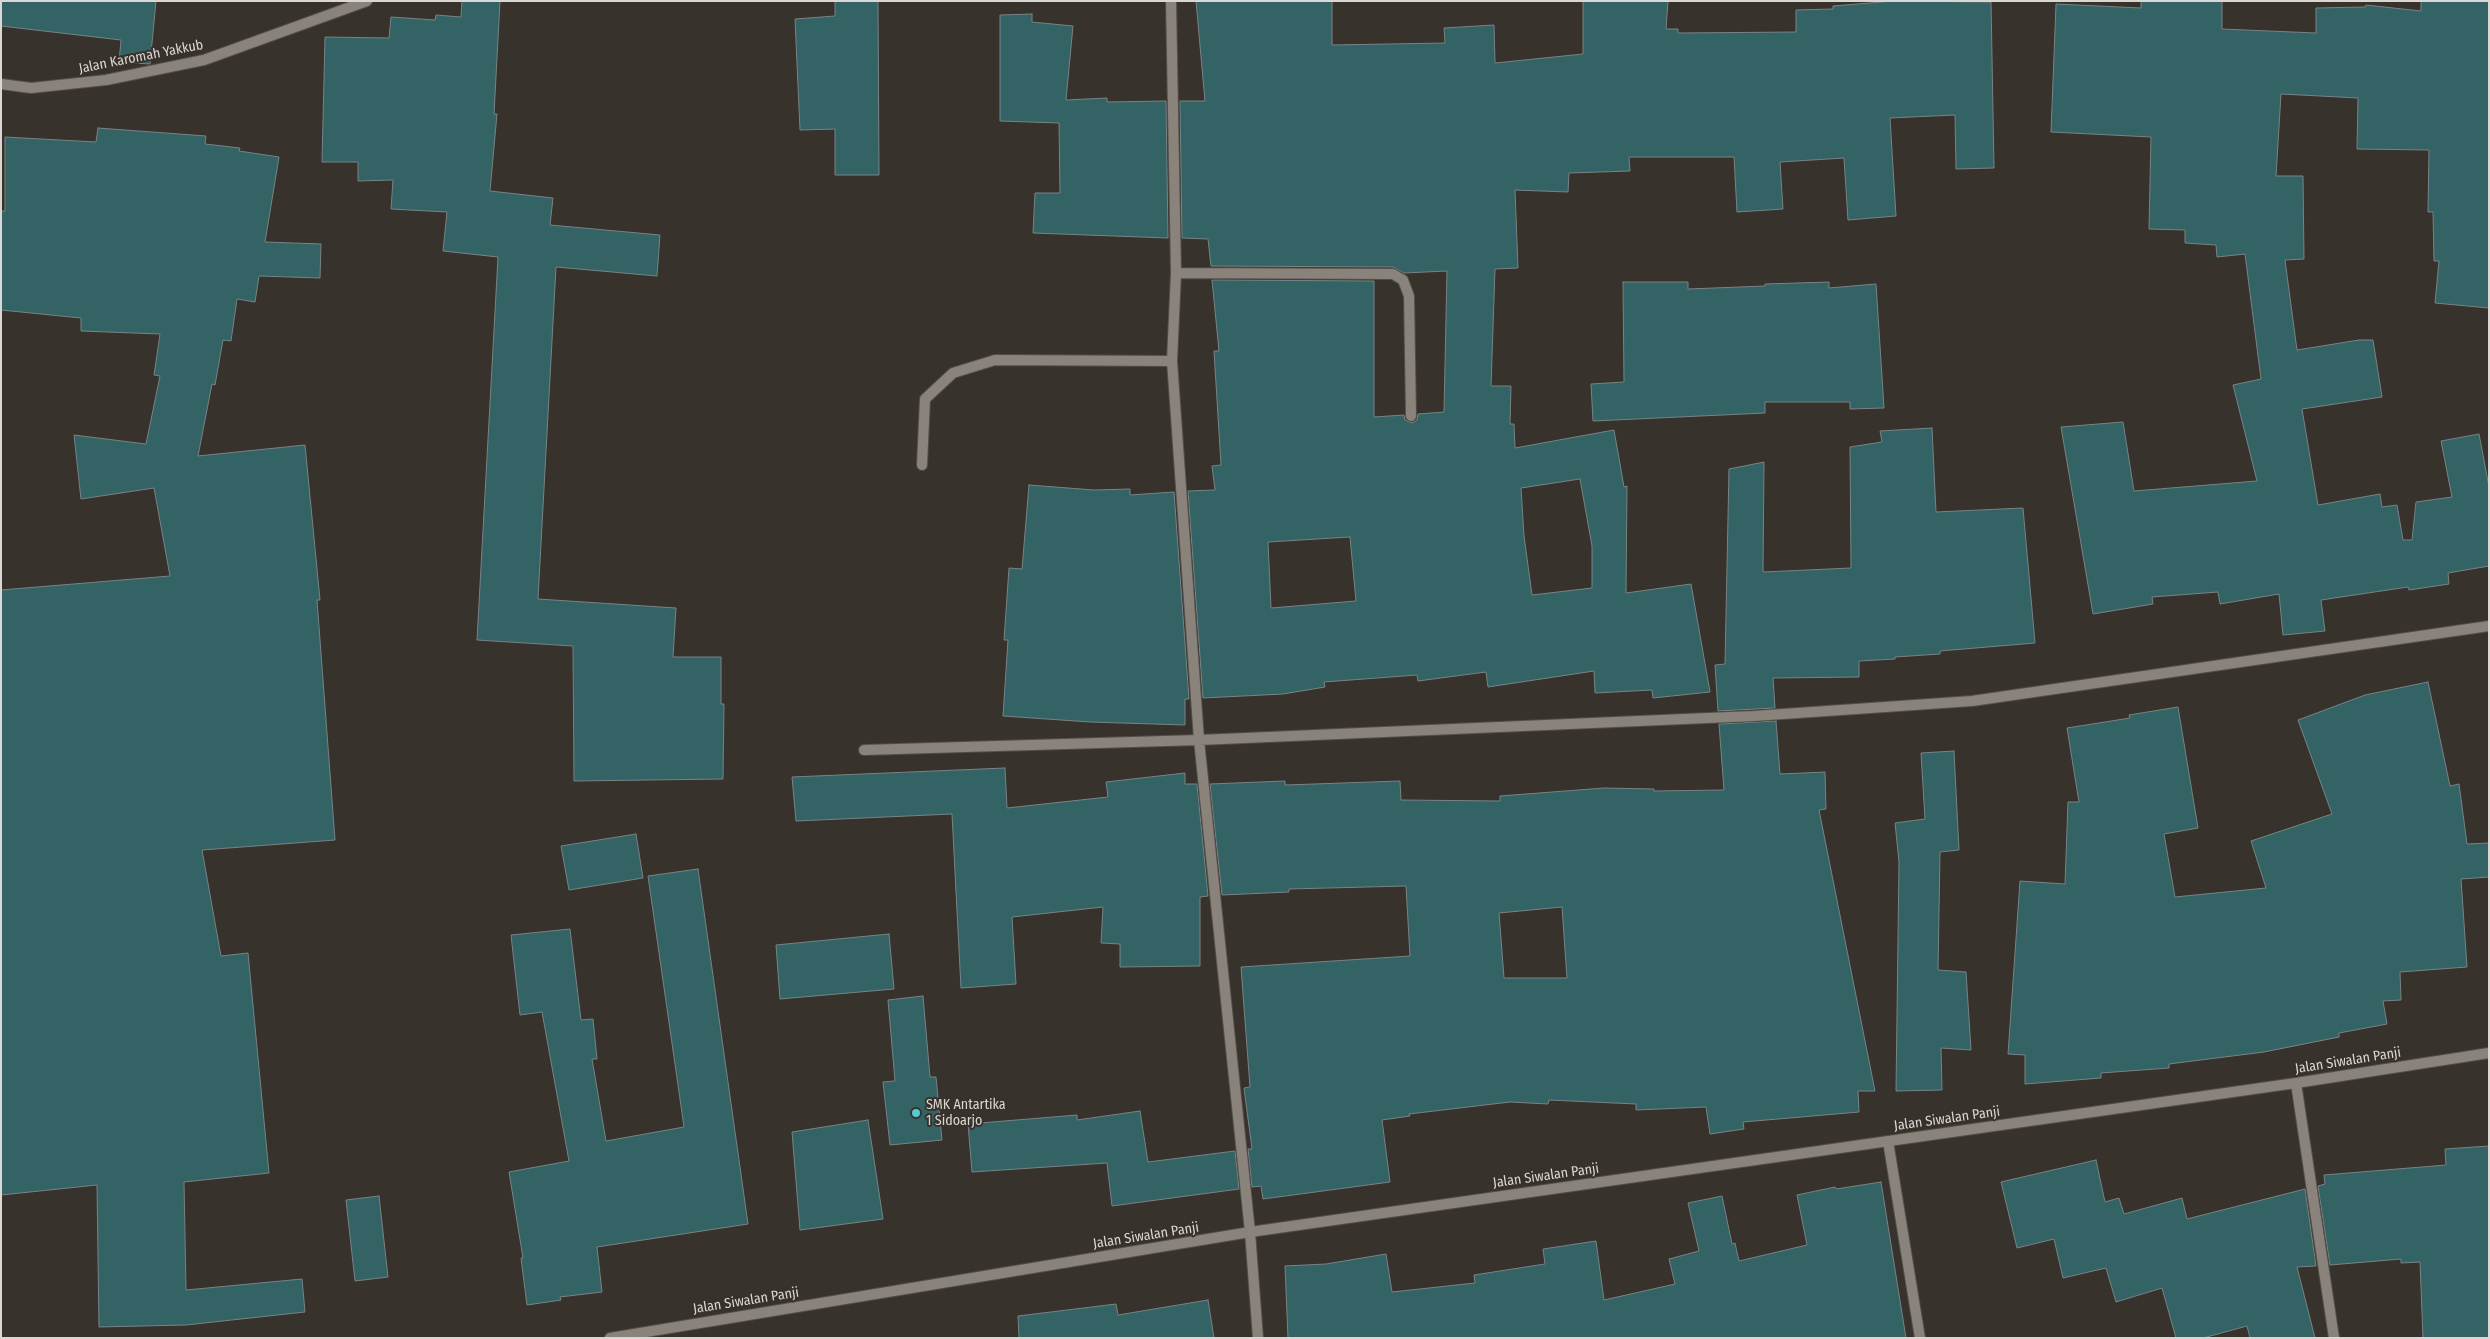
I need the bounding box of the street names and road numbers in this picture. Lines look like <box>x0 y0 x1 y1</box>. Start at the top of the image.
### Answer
street label: Jalan Karomah Yakkub <box>77 37 205 77</box>
street label: Jalan Siwalan Panji <box>2294 1044 2402 1078</box>
street label: Jalan Siwalan Panji <box>1893 1103 2001 1135</box>
street label: Jalan Siwalan Panji <box>1492 1160 1600 1192</box>
street label: Jalan Siwalan Panji <box>1092 1219 1200 1253</box>
street label: Jalan Siwalan Panji <box>692 1284 800 1318</box>

